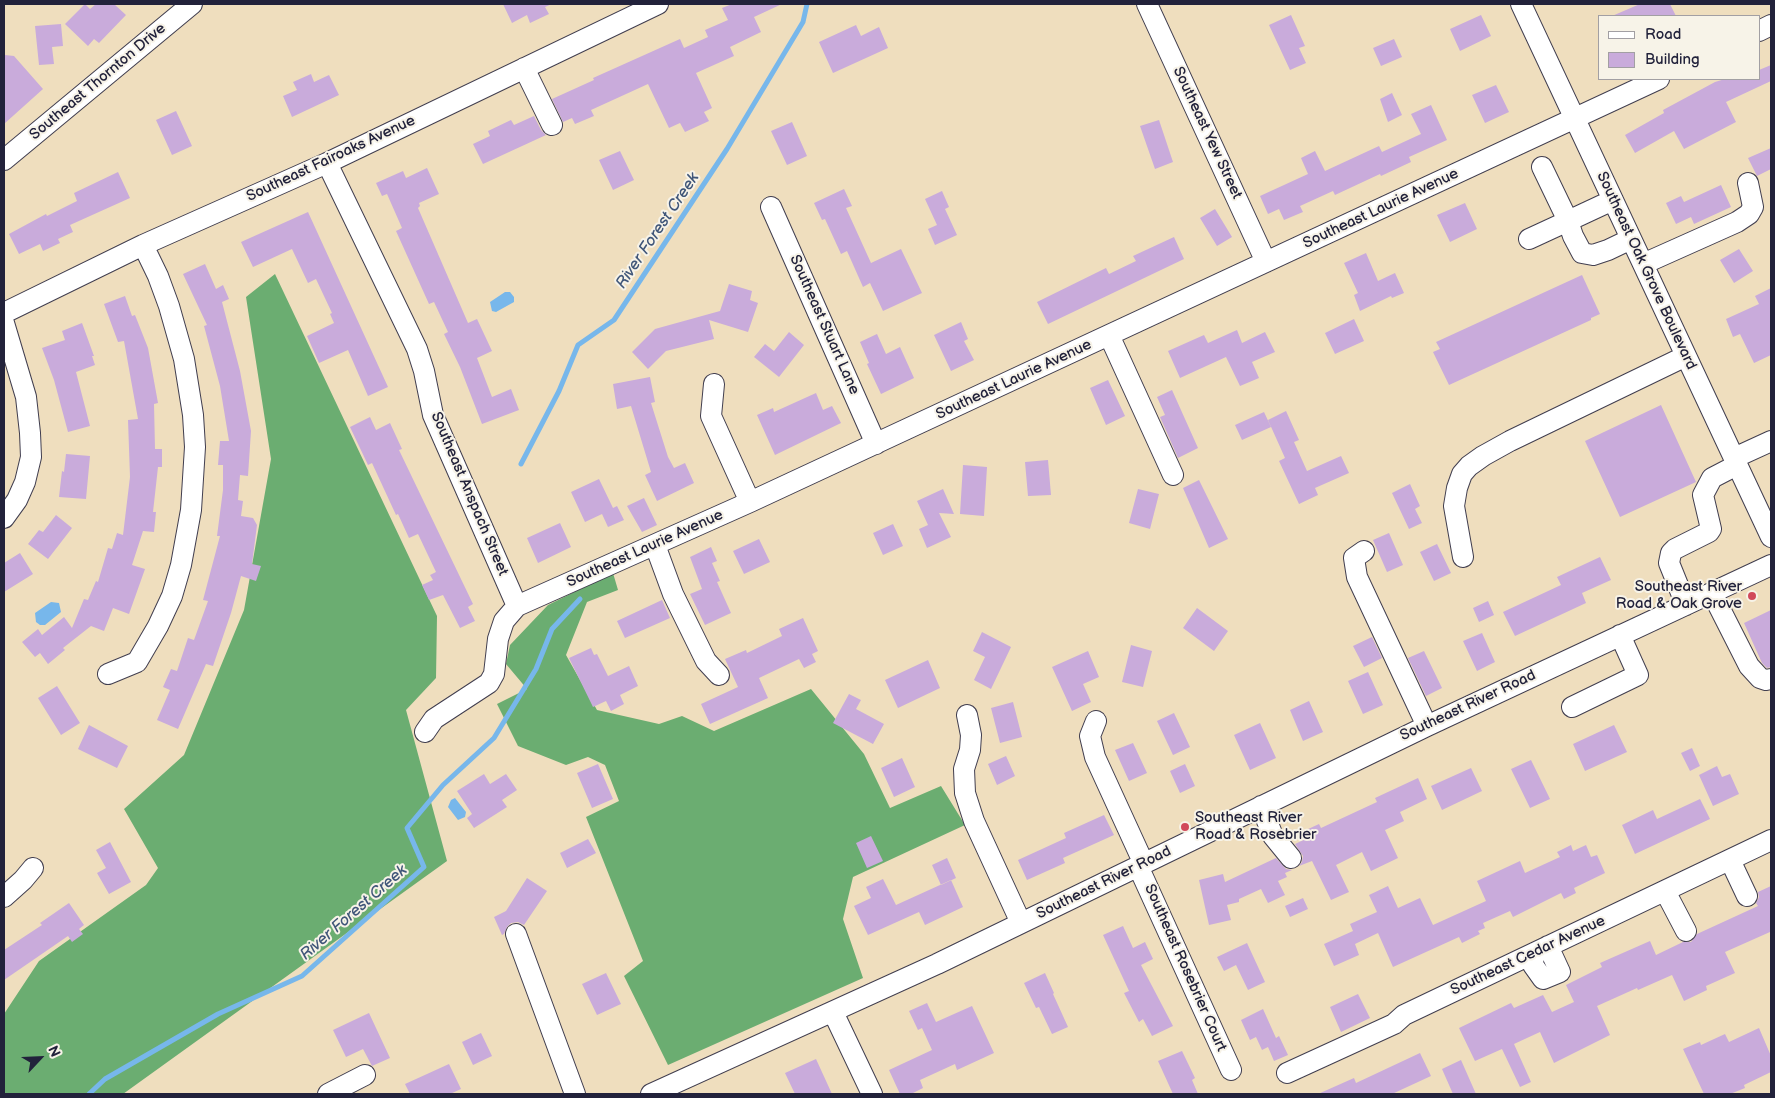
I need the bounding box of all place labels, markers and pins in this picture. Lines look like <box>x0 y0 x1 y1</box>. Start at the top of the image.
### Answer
place label: Southeast River Road & Oak Grove <box>1616 578 1742 613</box>
marker: Southeast River Road & Oak Grove <box>1746 590 1758 602</box>
place label: Southeast River Road & Rosebrier <box>1195 809 1316 844</box>
marker: Southeast River Road & Rosebrier <box>1179 821 1191 833</box>

